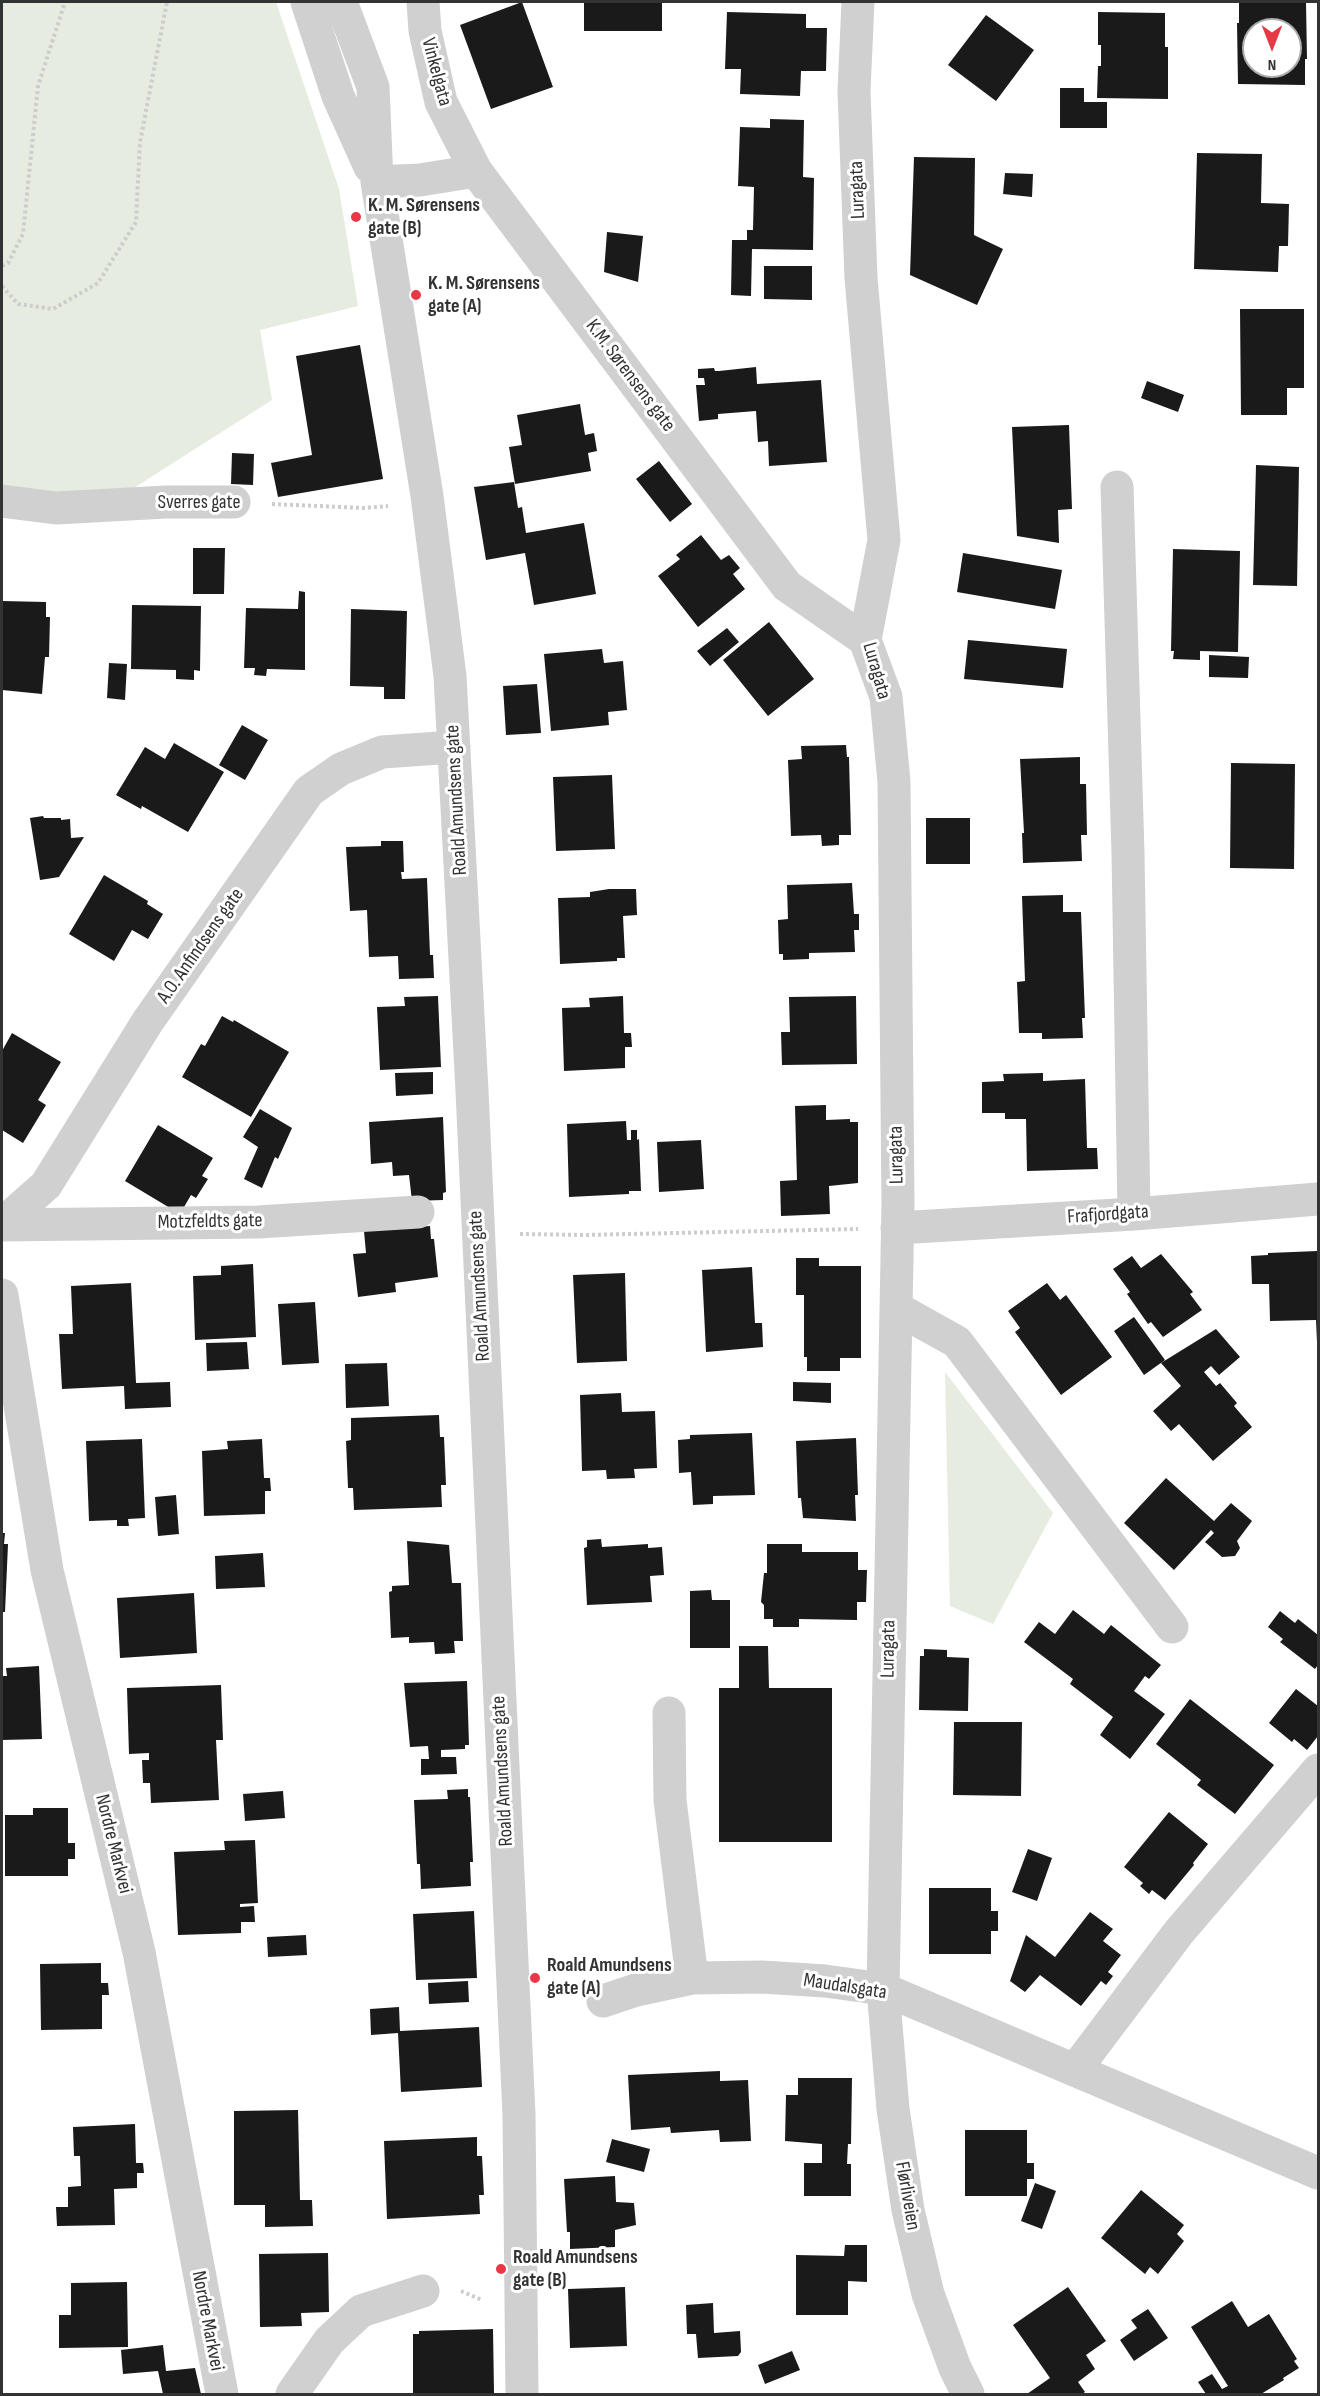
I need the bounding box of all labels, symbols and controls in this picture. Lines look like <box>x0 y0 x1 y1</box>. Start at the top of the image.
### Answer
north arrow <box>1242 18 1302 78</box>
street label: Vinkelgata <box>415 35 457 109</box>
text: N <box>1268 55 1276 74</box>
street label: Luragata <box>845 161 871 219</box>
place label: K. M. Sørensens gate (B) <box>368 194 480 241</box>
marker: K. M. Sørensens gate (B) <box>349 210 363 224</box>
place label: K. M. Sørensens gate (A) <box>428 272 540 319</box>
marker: K. M. Sørensens gate (A) <box>409 288 423 302</box>
street label: K.M. Sørensens gate <box>580 315 680 437</box>
street label: Sverres gate <box>157 491 241 515</box>
street label: Luragata <box>856 640 896 702</box>
street label: Roald Amundsens gate <box>441 724 473 876</box>
street label: A.O. Anfindsens gate <box>152 884 250 1008</box>
street label: Luragata <box>884 1126 910 1184</box>
street label: Frafjordgata <box>1067 1200 1149 1230</box>
street label: Motzfeldts gate <box>157 1209 263 1235</box>
street label: Roald Amundsens gate <box>464 1210 496 1362</box>
street label: Luragata <box>876 1620 902 1678</box>
street label: Roald Amundsens gate <box>487 1695 519 1847</box>
street label: Nordre Markvei <box>89 1792 137 1896</box>
place label: Roald Amundsens gate (A) <box>547 1954 672 2001</box>
street label: Maudalsgata <box>802 1969 888 2005</box>
marker: Roald Amundsens gate (A) <box>528 1971 542 1985</box>
street label: Flørliveien <box>889 2160 925 2232</box>
place label: Roald Amundsens gate (B) <box>513 2246 638 2293</box>
marker: Roald Amundsens gate (B) <box>494 2262 508 2276</box>
street label: Nordre Markvei <box>186 2269 228 2373</box>

